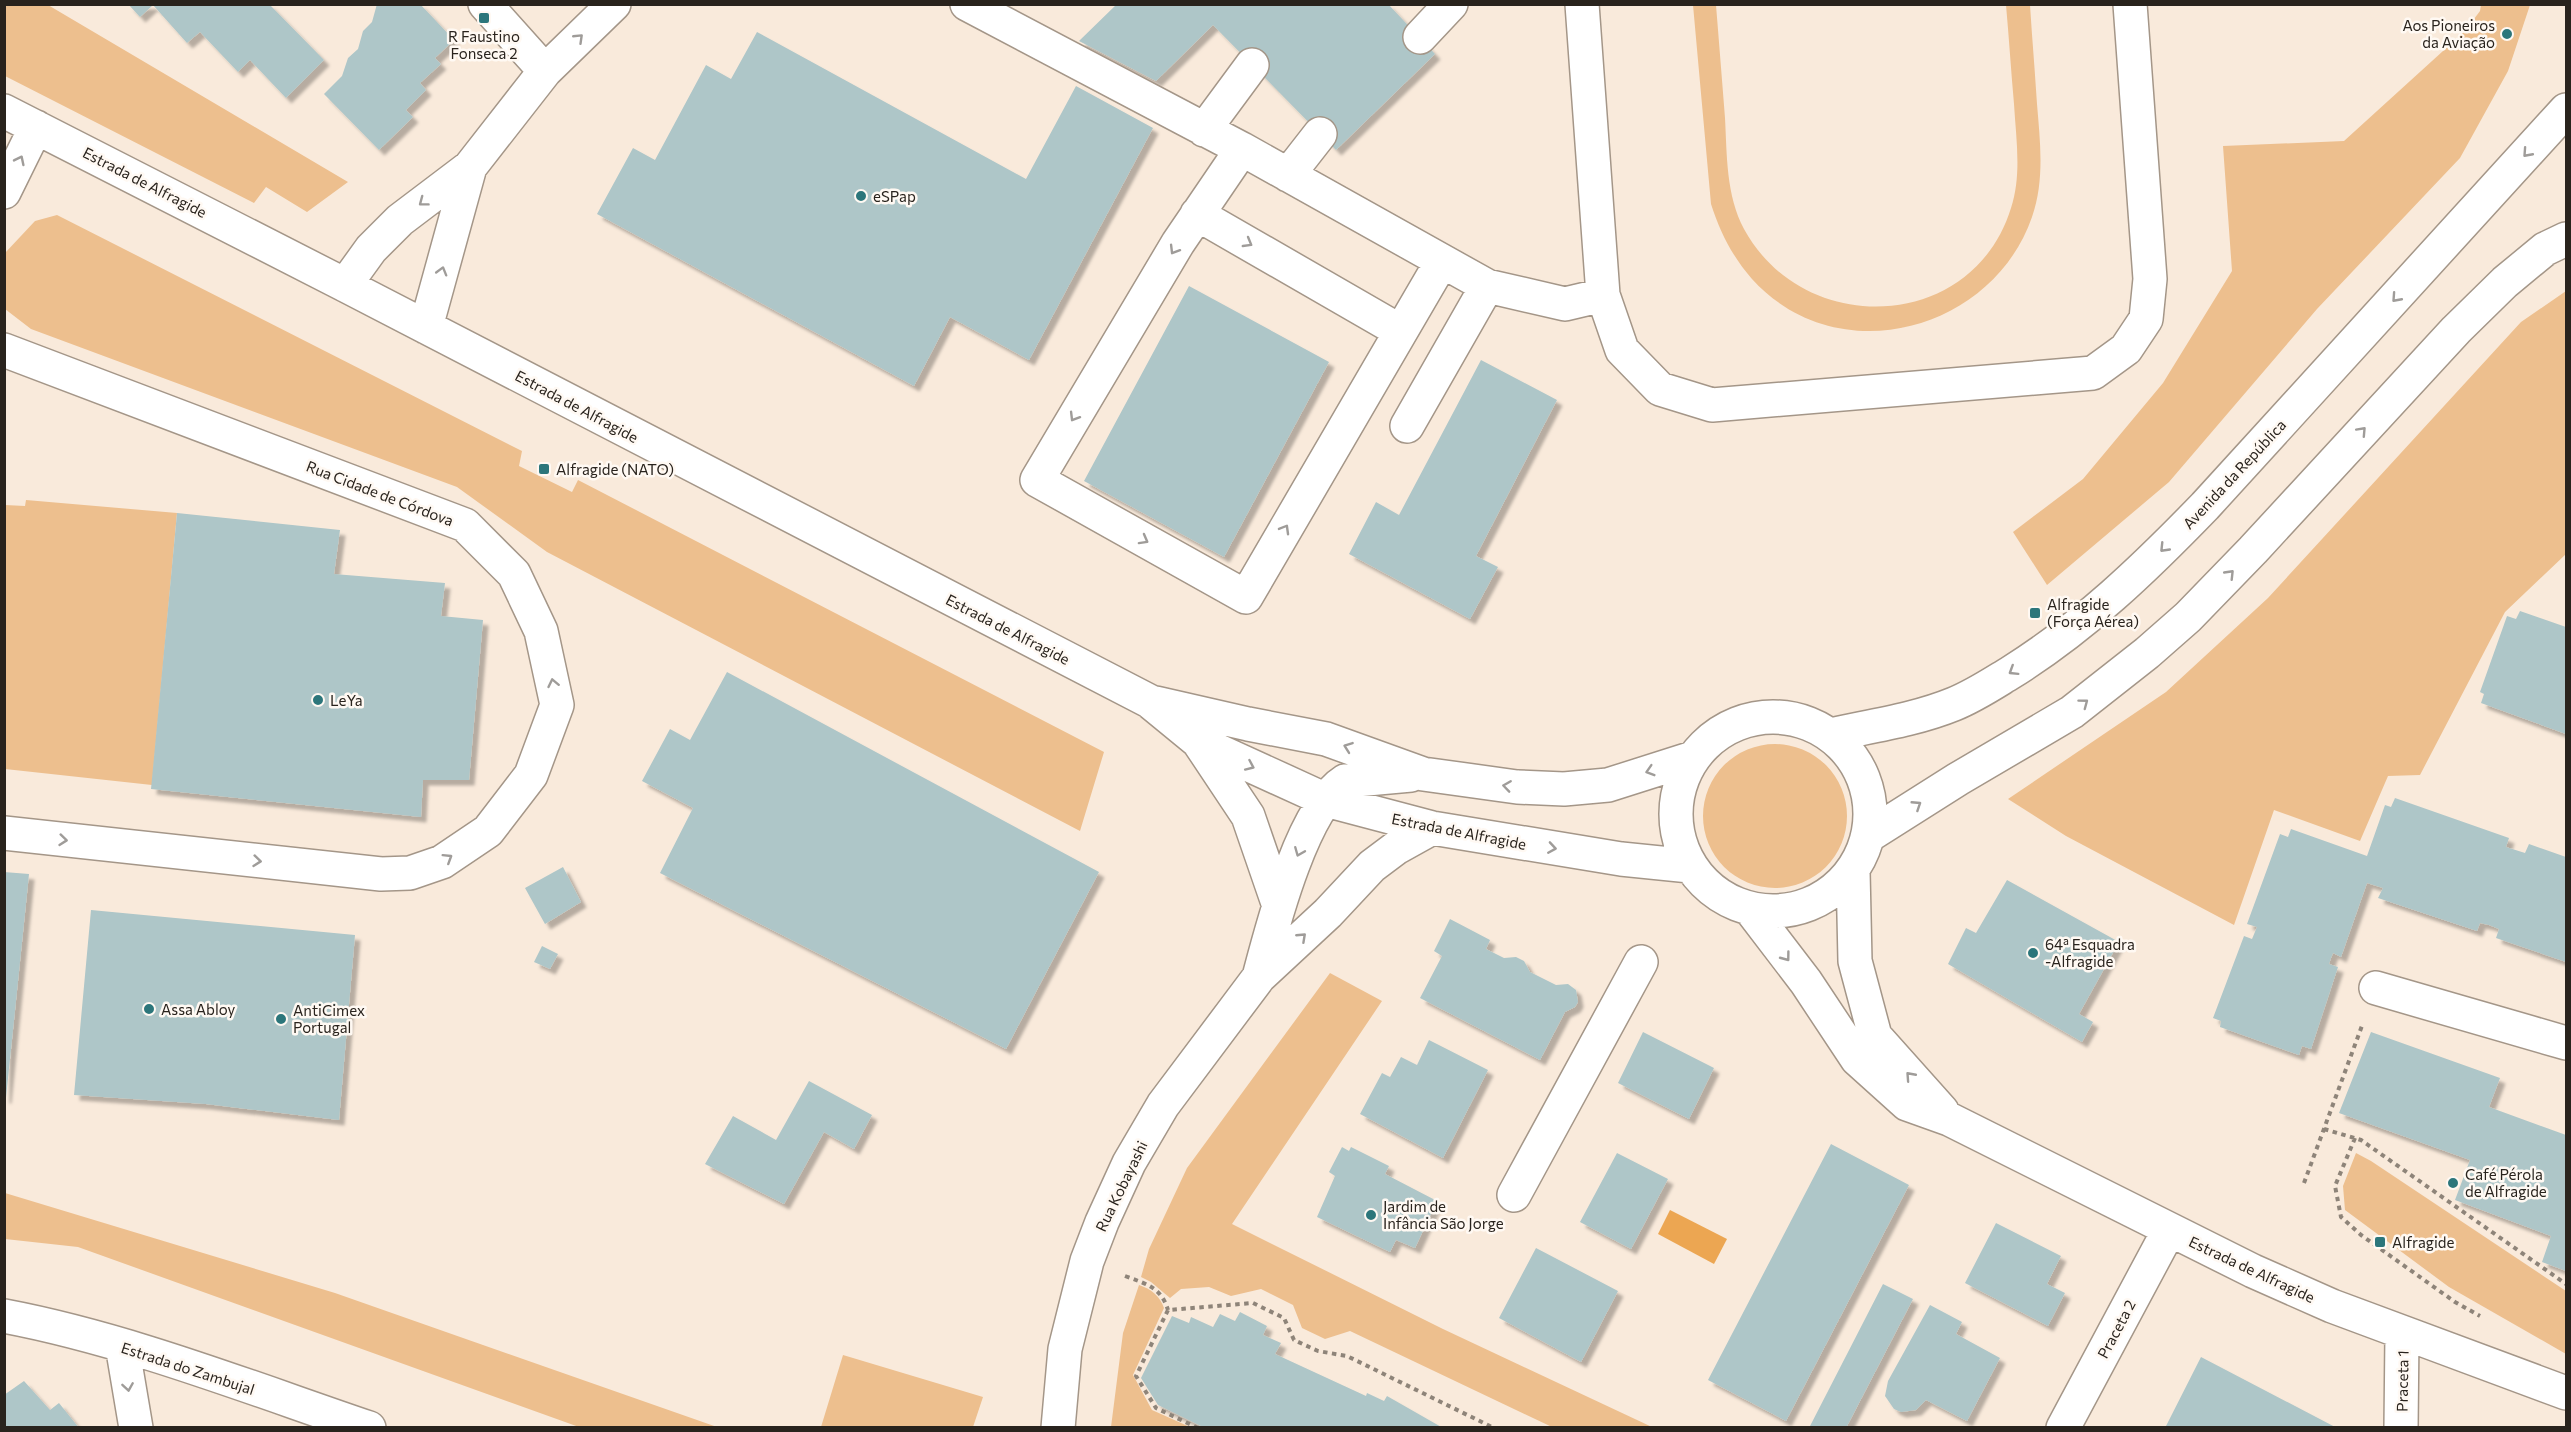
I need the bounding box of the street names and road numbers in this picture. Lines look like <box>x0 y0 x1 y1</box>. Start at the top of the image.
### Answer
street label: Estrada de Alfragide <box>80 143 210 221</box>
street label: Estrada de Alfragide <box>512 366 642 446</box>
street label: Avenida da República <box>2179 416 2289 532</box>
street label: Rua Cidade de Córdova <box>304 457 456 529</box>
street label: Estrada de Alfragide <box>943 590 1073 668</box>
street label: Estrada de Alfragide <box>1390 809 1528 853</box>
street label: Rua Kobayashi <box>1091 1138 1151 1234</box>
street label: Estrada de Alfragide <box>2186 1232 2318 1306</box>
street label: Praceta 2 <box>2093 1297 2139 1361</box>
street label: Estrada do Zambujal <box>119 1338 257 1398</box>
street label: Praceta 1 <box>2392 1350 2412 1412</box>

